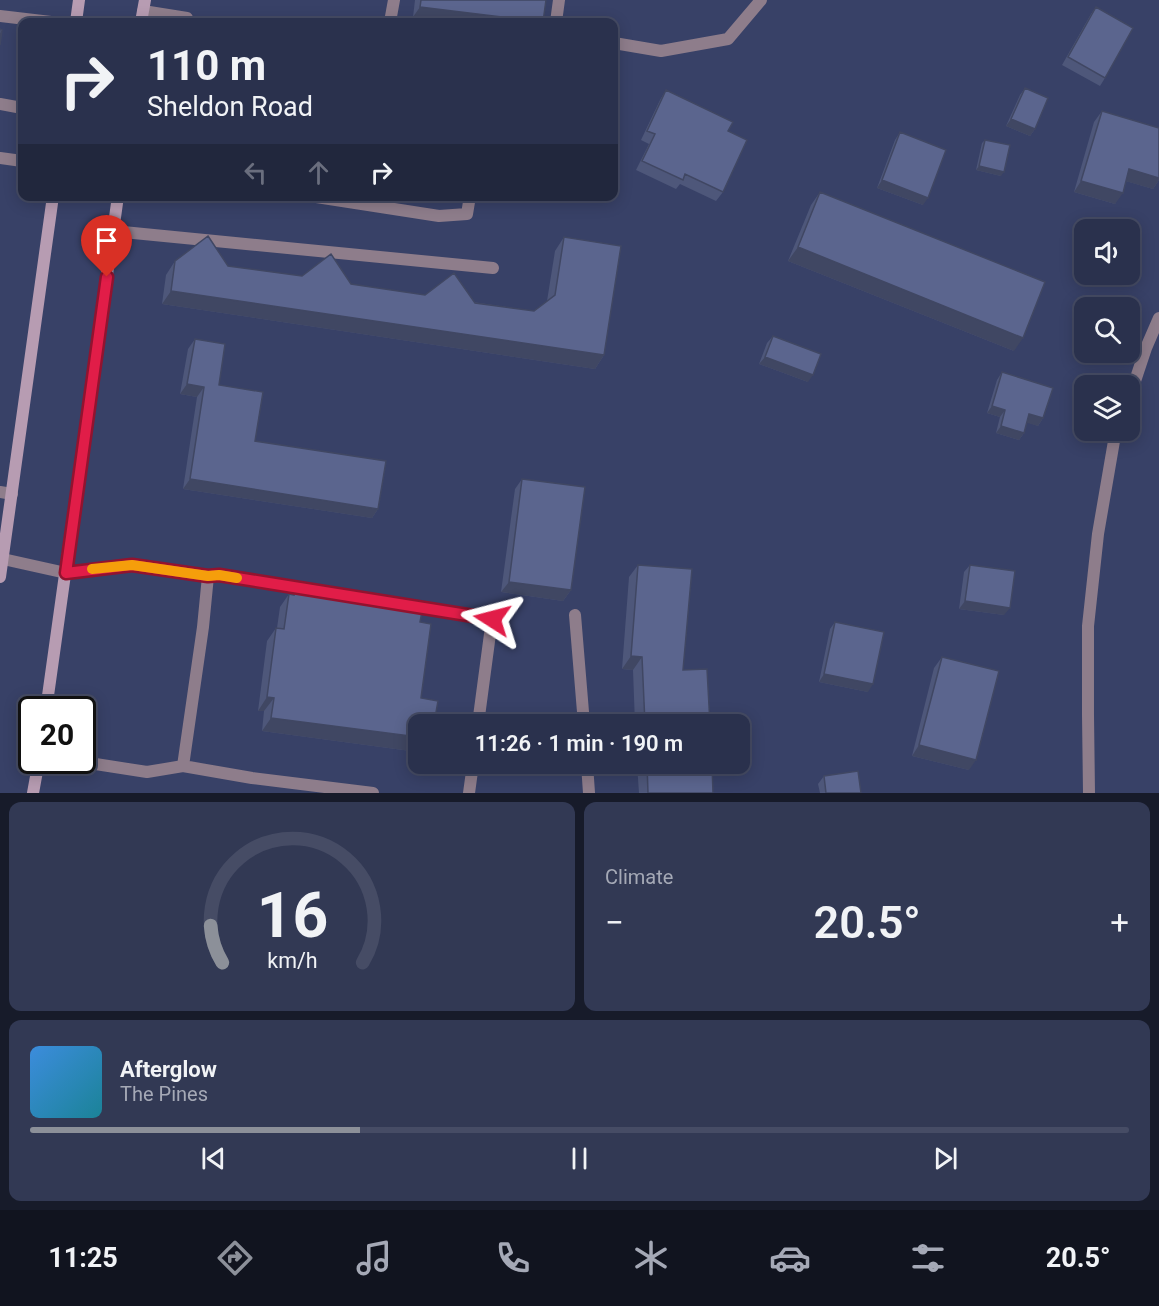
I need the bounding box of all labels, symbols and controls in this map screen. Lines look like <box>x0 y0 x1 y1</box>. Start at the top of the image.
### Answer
text: 110 m <box>147 41 266 90</box>
icon: right <box>48 42 126 120</box>
text: Sheldon Road <box>147 91 313 123</box>
icon: left <box>239 156 272 189</box>
icon: ahead <box>302 156 335 189</box>
icon: right <box>365 156 398 189</box>
pin <box>81 215 132 277</box>
map controls <box>1074 219 1140 441</box>
button: sound <box>1074 219 1140 285</box>
icon: arrive <box>90 224 123 257</box>
button: search <box>1074 297 1140 363</box>
button: layers <box>1074 375 1140 441</box>
position arrow <box>460 587 524 651</box>
speed limit sign: 20 <box>18 696 96 774</box>
text: 11:26 · 1 min · 190 m <box>475 731 683 756</box>
text: Climate <box>605 865 673 889</box>
text: 16 <box>256 879 328 952</box>
text: 20.5° <box>813 896 921 949</box>
text: − <box>605 903 624 942</box>
text: + <box>1110 903 1129 942</box>
text: km/h <box>267 949 317 974</box>
text: Afterglow <box>120 1057 217 1082</box>
text: The Pines <box>120 1082 208 1106</box>
icon: previous <box>197 1142 230 1175</box>
icon: pause <box>563 1142 596 1175</box>
icon: next <box>929 1142 962 1175</box>
icon: directions <box>214 1237 256 1279</box>
icon: music <box>353 1237 395 1279</box>
icon: phone <box>492 1237 534 1279</box>
icon: climate <box>630 1237 672 1279</box>
icon: car <box>769 1237 811 1279</box>
icon: filters <box>907 1237 949 1279</box>
text: 11:25 <box>48 1242 118 1274</box>
text: 20.5° <box>1046 1242 1111 1274</box>

